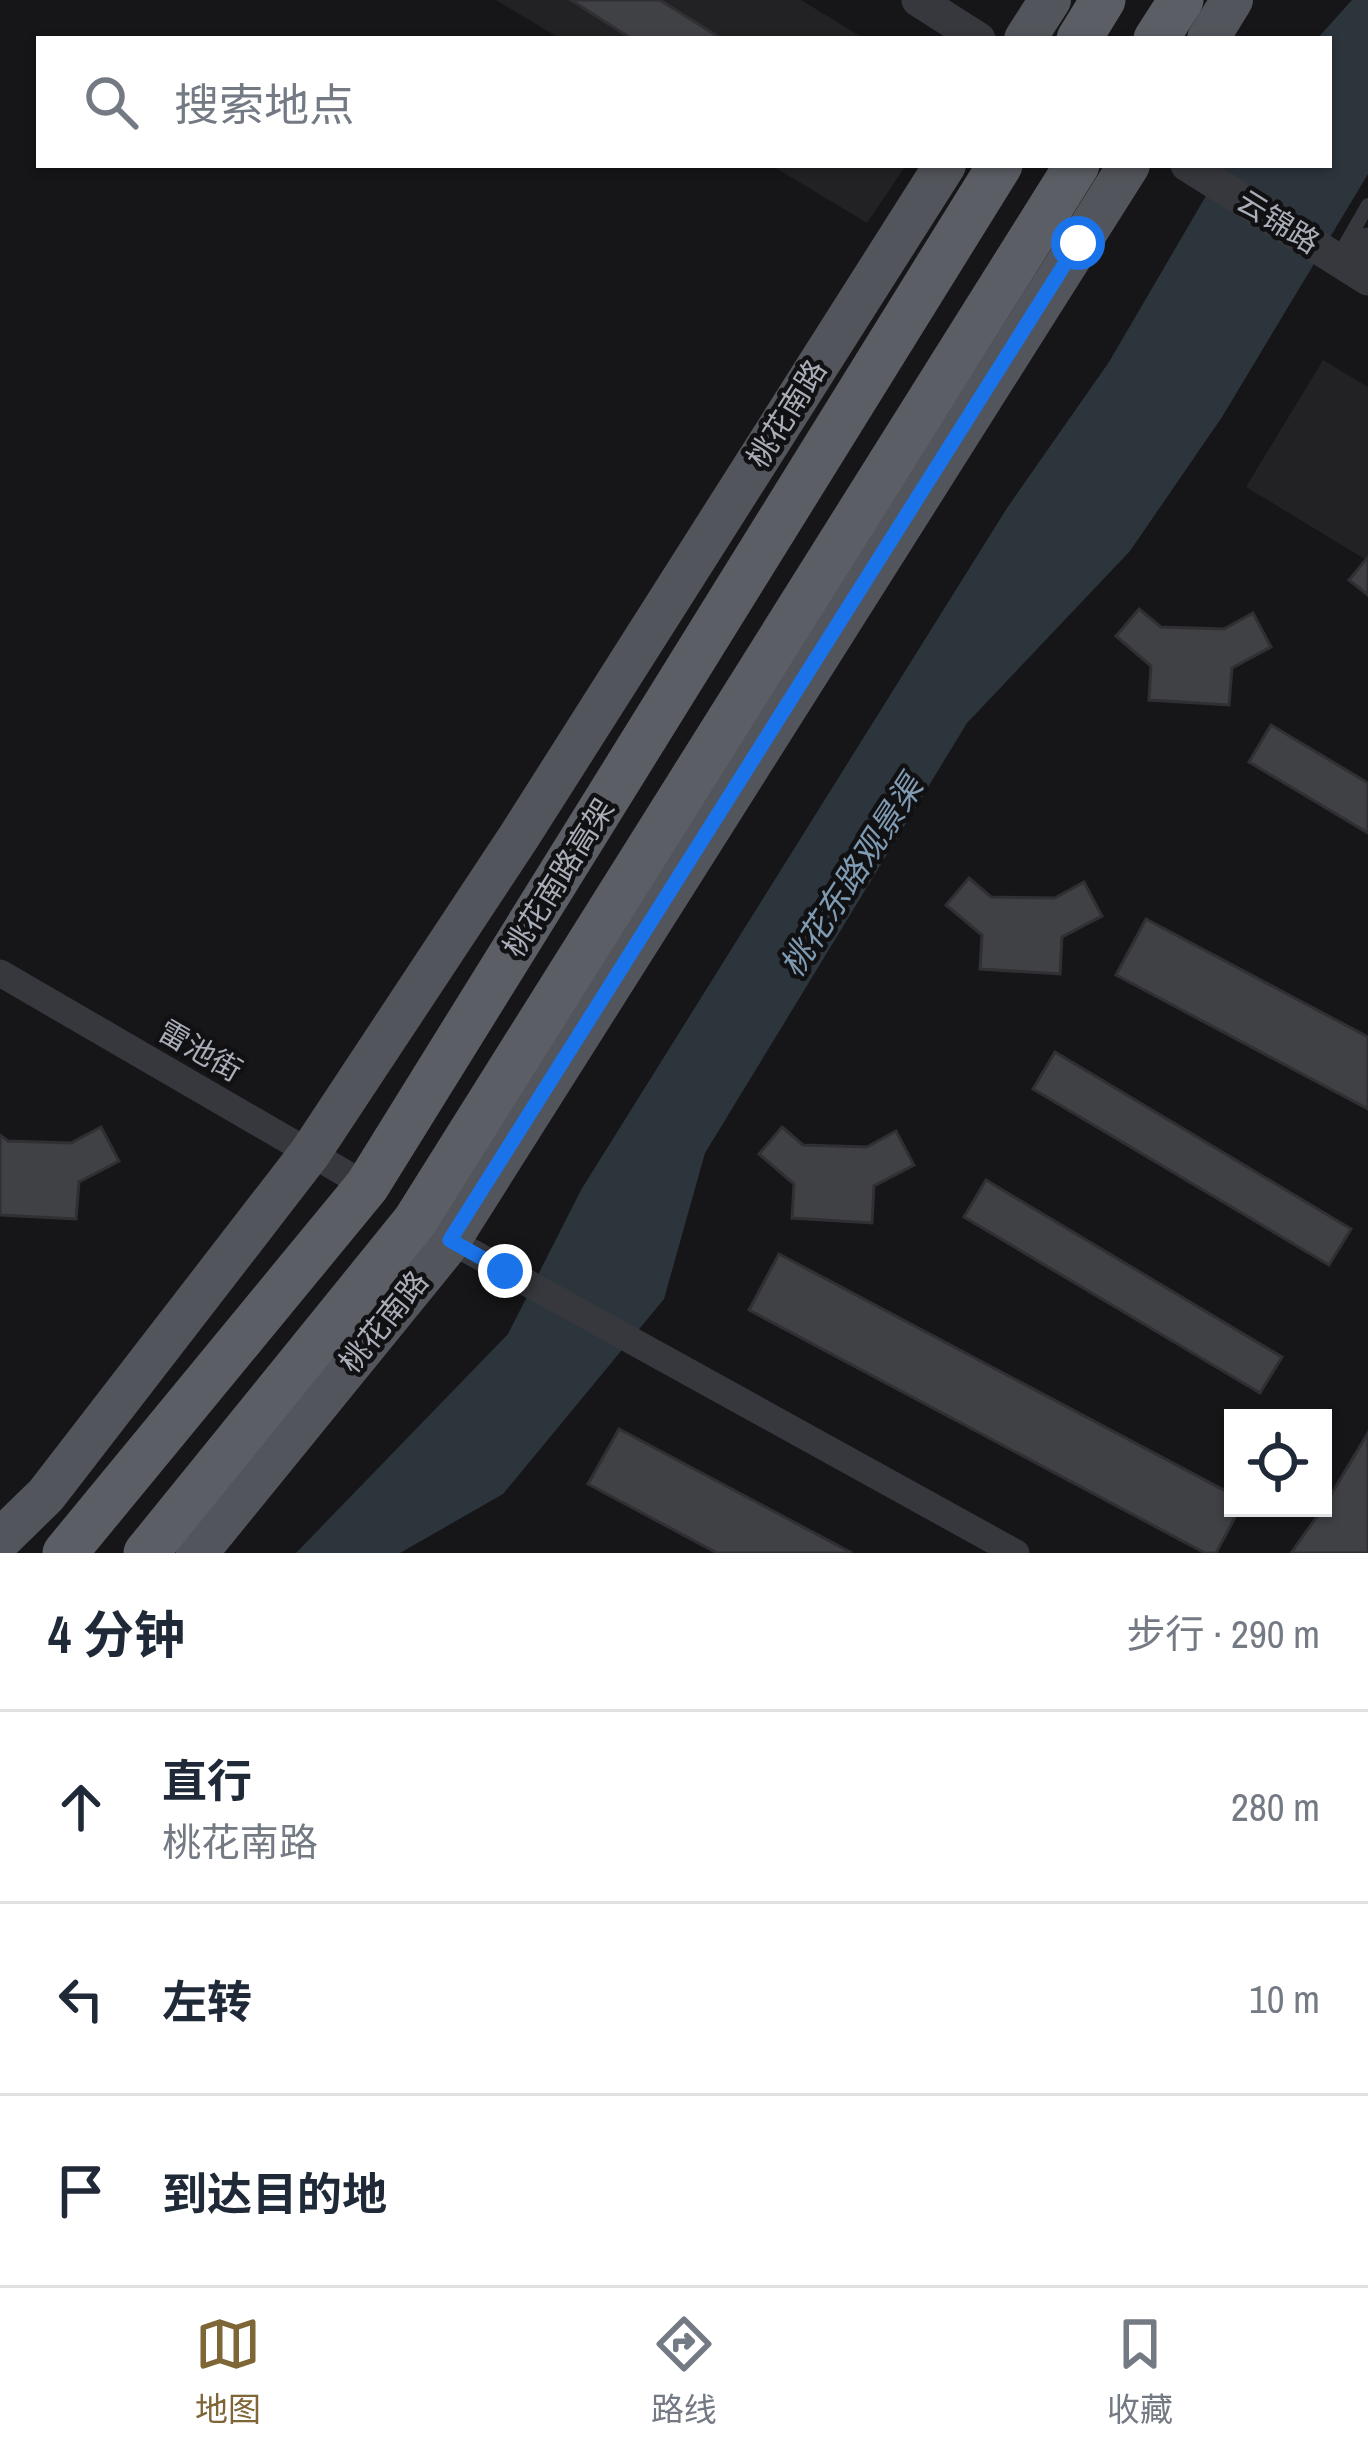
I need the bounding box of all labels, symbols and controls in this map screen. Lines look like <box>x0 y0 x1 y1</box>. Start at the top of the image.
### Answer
search box <box>36 36 1332 168</box>
icon: search <box>78 69 144 135</box>
text: 搜索地点 <box>174 74 354 135</box>
street label: 云锦路 <box>1230 180 1327 262</box>
route start <box>1051 216 1105 270</box>
street label: 桃花南路 <box>737 352 835 475</box>
water label: 桃花东路观景渠 <box>770 764 935 985</box>
street label: 桃花南路高架 <box>493 791 623 964</box>
street label: 雷池街 <box>152 1010 249 1090</box>
route end <box>478 1244 532 1298</box>
street label: 桃花南路 <box>330 1262 437 1381</box>
map controls <box>1224 1409 1332 1517</box>
button: locate <box>1224 1409 1332 1517</box>
text: 4 分钟 <box>48 1600 185 1669</box>
text: 步行 · 290 m <box>1126 1608 1320 1660</box>
text: 直行 <box>162 1750 252 1811</box>
icon: ahead <box>48 1774 114 1840</box>
text: 280 m <box>1231 1781 1320 1833</box>
text: 桃花南路 <box>162 1816 318 1868</box>
icon: left <box>48 1966 114 2032</box>
text: 左转 <box>162 1971 252 2032</box>
text: 10 m <box>1249 1973 1320 2025</box>
icon: arrive <box>48 2158 114 2224</box>
text: 到达目的地 <box>162 2163 387 2224</box>
tab: 地图 <box>195 2311 261 2431</box>
tab: 路线 <box>651 2311 717 2431</box>
tab: 收藏 <box>1107 2311 1173 2431</box>

